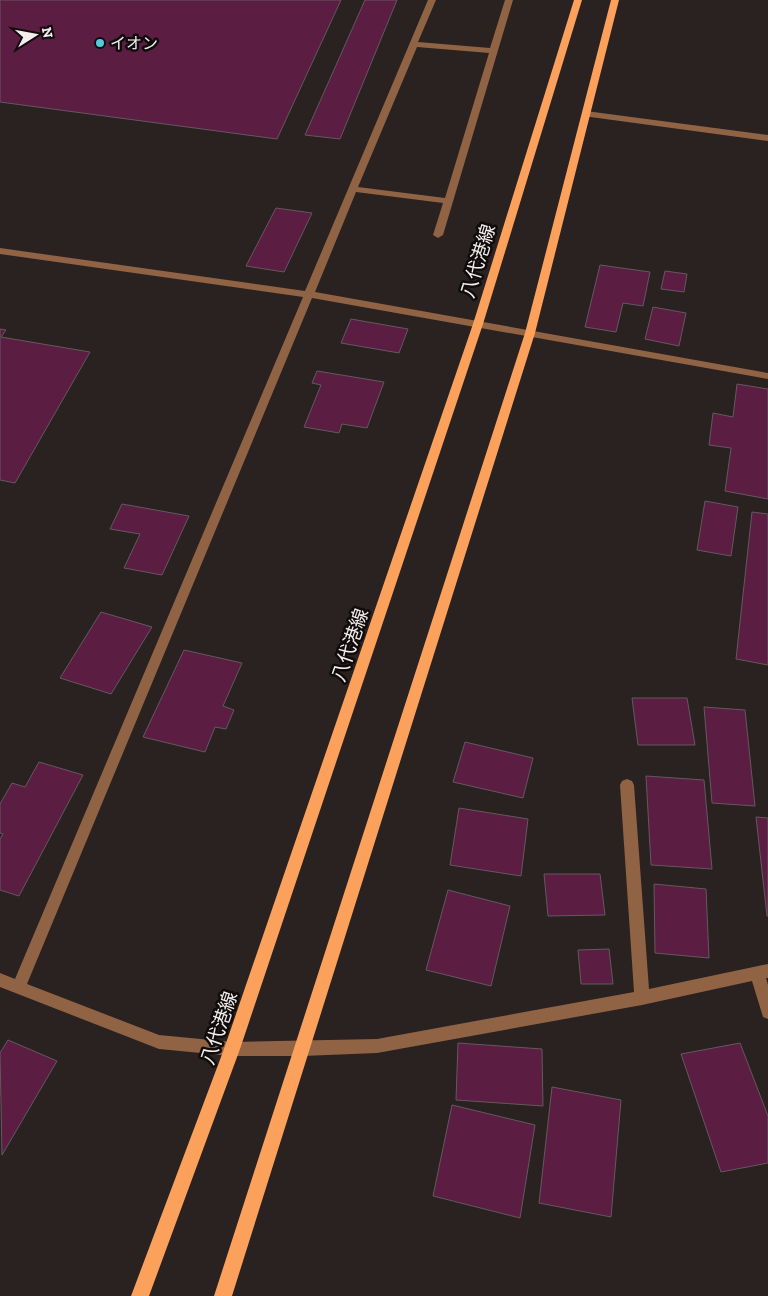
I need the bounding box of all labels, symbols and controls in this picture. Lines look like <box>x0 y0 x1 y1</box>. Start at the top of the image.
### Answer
north arrow <box>10 10 60 60</box>
text: N <box>38 26 57 40</box>
place label: イオン <box>110 34 158 53</box>
marker: イオン <box>94 37 106 49</box>
street label: 八代港線 <box>456 221 500 301</box>
street label: 八代港線 <box>327 605 373 685</box>
street label: 八代港線 <box>196 988 242 1068</box>

